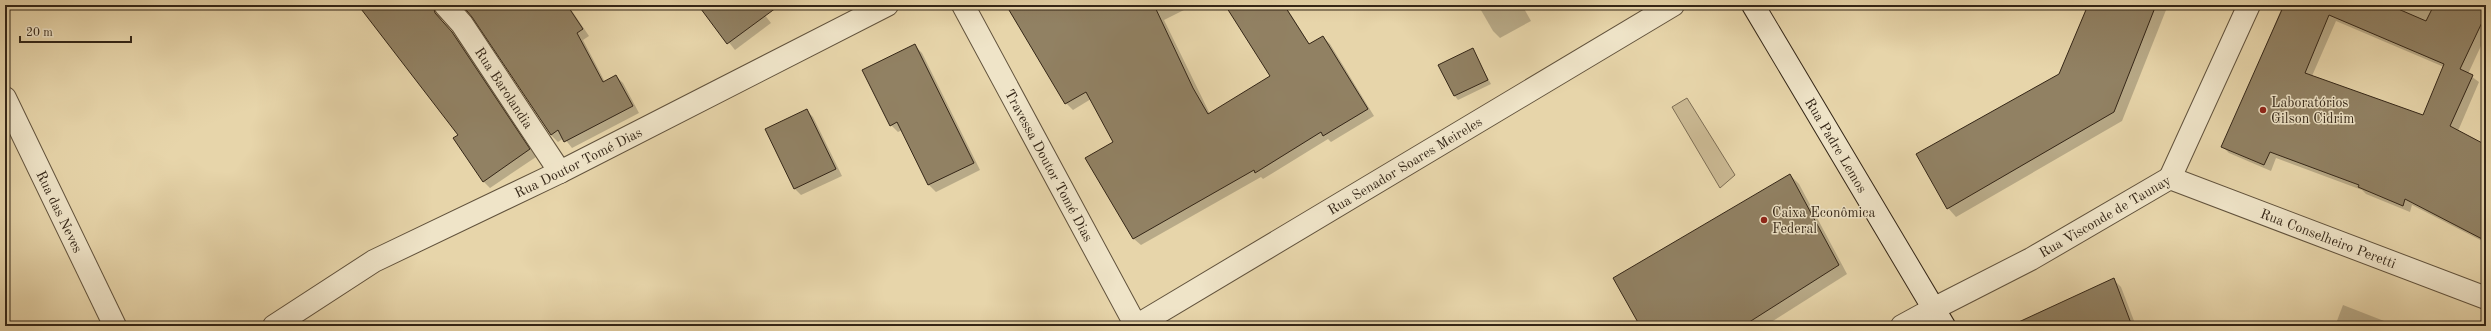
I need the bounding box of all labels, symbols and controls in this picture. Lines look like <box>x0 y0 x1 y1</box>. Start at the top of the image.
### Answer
scale bar <box>20 18 131 44</box>
text: 20 m <box>26 27 53 39</box>
street label: Rua Barolandia <box>472 45 535 131</box>
street label: Travessa Doutor Tomé Dias <box>1002 87 1095 244</box>
street label: Rua Padre Lemos <box>1802 96 1869 195</box>
place label: Laboratórios Gilson Cidrim <box>2271 96 2354 126</box>
marker: Laboratórios Gilson Cidrim <box>2258 105 2268 115</box>
street label: Rua Senador Soares Meireles <box>1326 115 1485 218</box>
street label: Rua Doutor Tomé Dias <box>513 125 644 201</box>
street label: Rua das Neves <box>33 169 85 255</box>
street label: Rua Visconde de Taunay <box>2037 173 2174 261</box>
place label: Caixa Econômica Federal <box>1772 206 1875 236</box>
street label: Rua Conselheiro Peretti <box>2258 207 2398 271</box>
marker: Caixa Econômica Federal <box>1759 215 1769 225</box>

